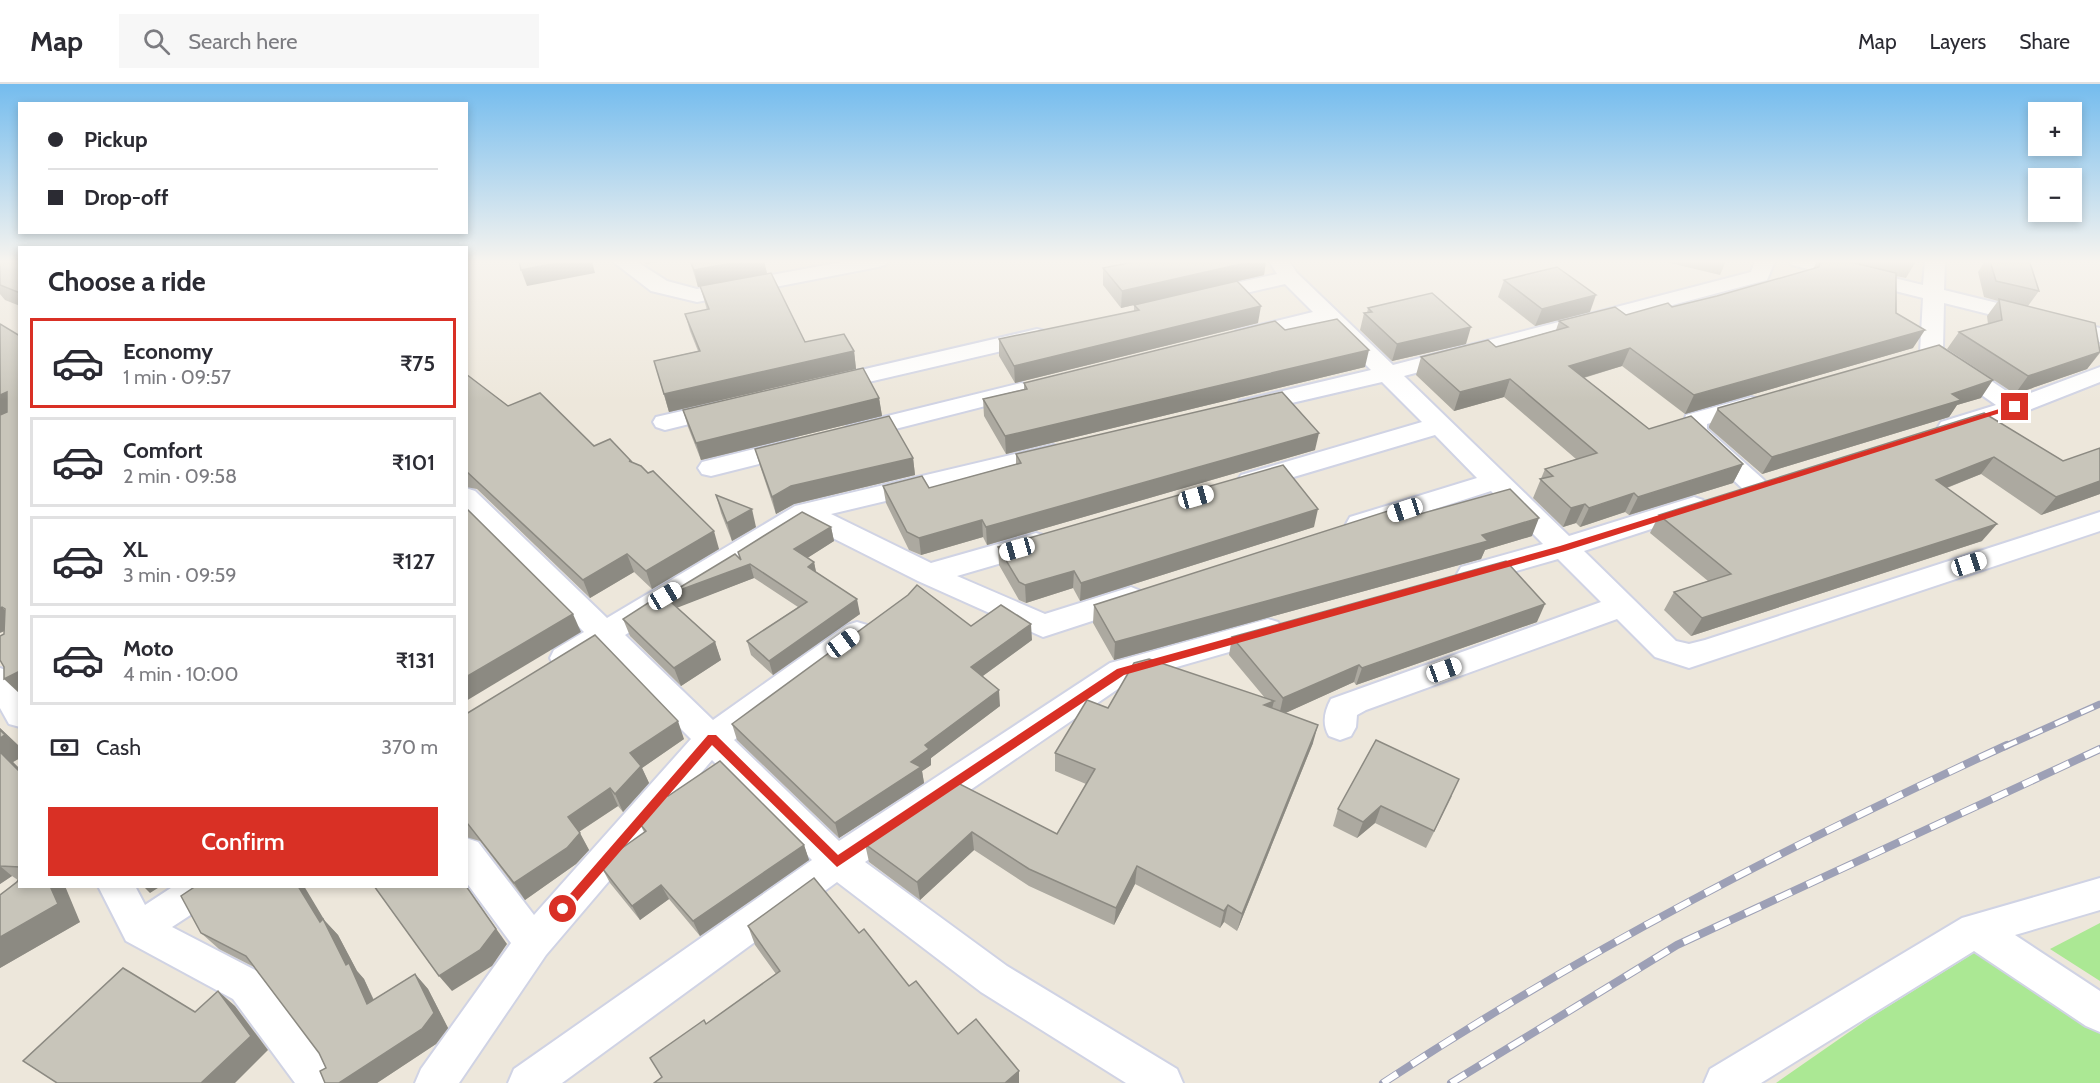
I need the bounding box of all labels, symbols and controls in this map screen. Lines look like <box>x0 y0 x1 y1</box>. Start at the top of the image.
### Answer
search box <box>119 14 539 68</box>
text: Map <box>30 24 83 58</box>
icon: search <box>140 25 173 58</box>
text: Search here <box>188 28 297 55</box>
text: Map <box>1858 29 1897 54</box>
text: Layers <box>1930 29 1986 54</box>
text: Share <box>2019 29 2070 54</box>
map controls <box>2028 102 2082 222</box>
button: + <box>2028 102 2082 156</box>
text: Pickup <box>84 126 148 153</box>
button: − <box>2028 168 2082 222</box>
text: Drop-off <box>84 184 168 211</box>
text: Choose a ride <box>48 265 206 298</box>
icon: car <box>51 336 105 390</box>
text: Economy <box>123 338 213 365</box>
text: ₹75 <box>400 350 435 377</box>
text: 1 min · 09:57 <box>123 365 231 389</box>
route end <box>2001 393 2028 420</box>
icon: car <box>51 435 105 489</box>
text: Comfort <box>123 437 202 464</box>
text: ₹101 <box>392 449 435 476</box>
text: 2 min · 09:58 <box>123 464 237 488</box>
car <box>1176 483 1216 511</box>
car <box>1385 496 1425 524</box>
icon: car <box>51 534 105 588</box>
car <box>997 535 1037 563</box>
text: XL <box>123 536 148 563</box>
text: ₹127 <box>393 548 435 575</box>
car <box>1949 550 1989 578</box>
text: 3 min · 09:59 <box>123 563 237 587</box>
car <box>645 579 685 613</box>
car <box>823 625 863 661</box>
icon: car <box>51 633 105 687</box>
text: Moto <box>123 635 174 662</box>
text: ₹131 <box>396 647 435 674</box>
car <box>1424 655 1464 685</box>
text: 4 min · 10:00 <box>123 662 238 686</box>
icon: cash <box>48 731 81 764</box>
text: Cash <box>96 734 141 761</box>
text: 370 m <box>381 735 438 759</box>
button: Confirm <box>48 807 438 876</box>
route start <box>549 895 576 922</box>

